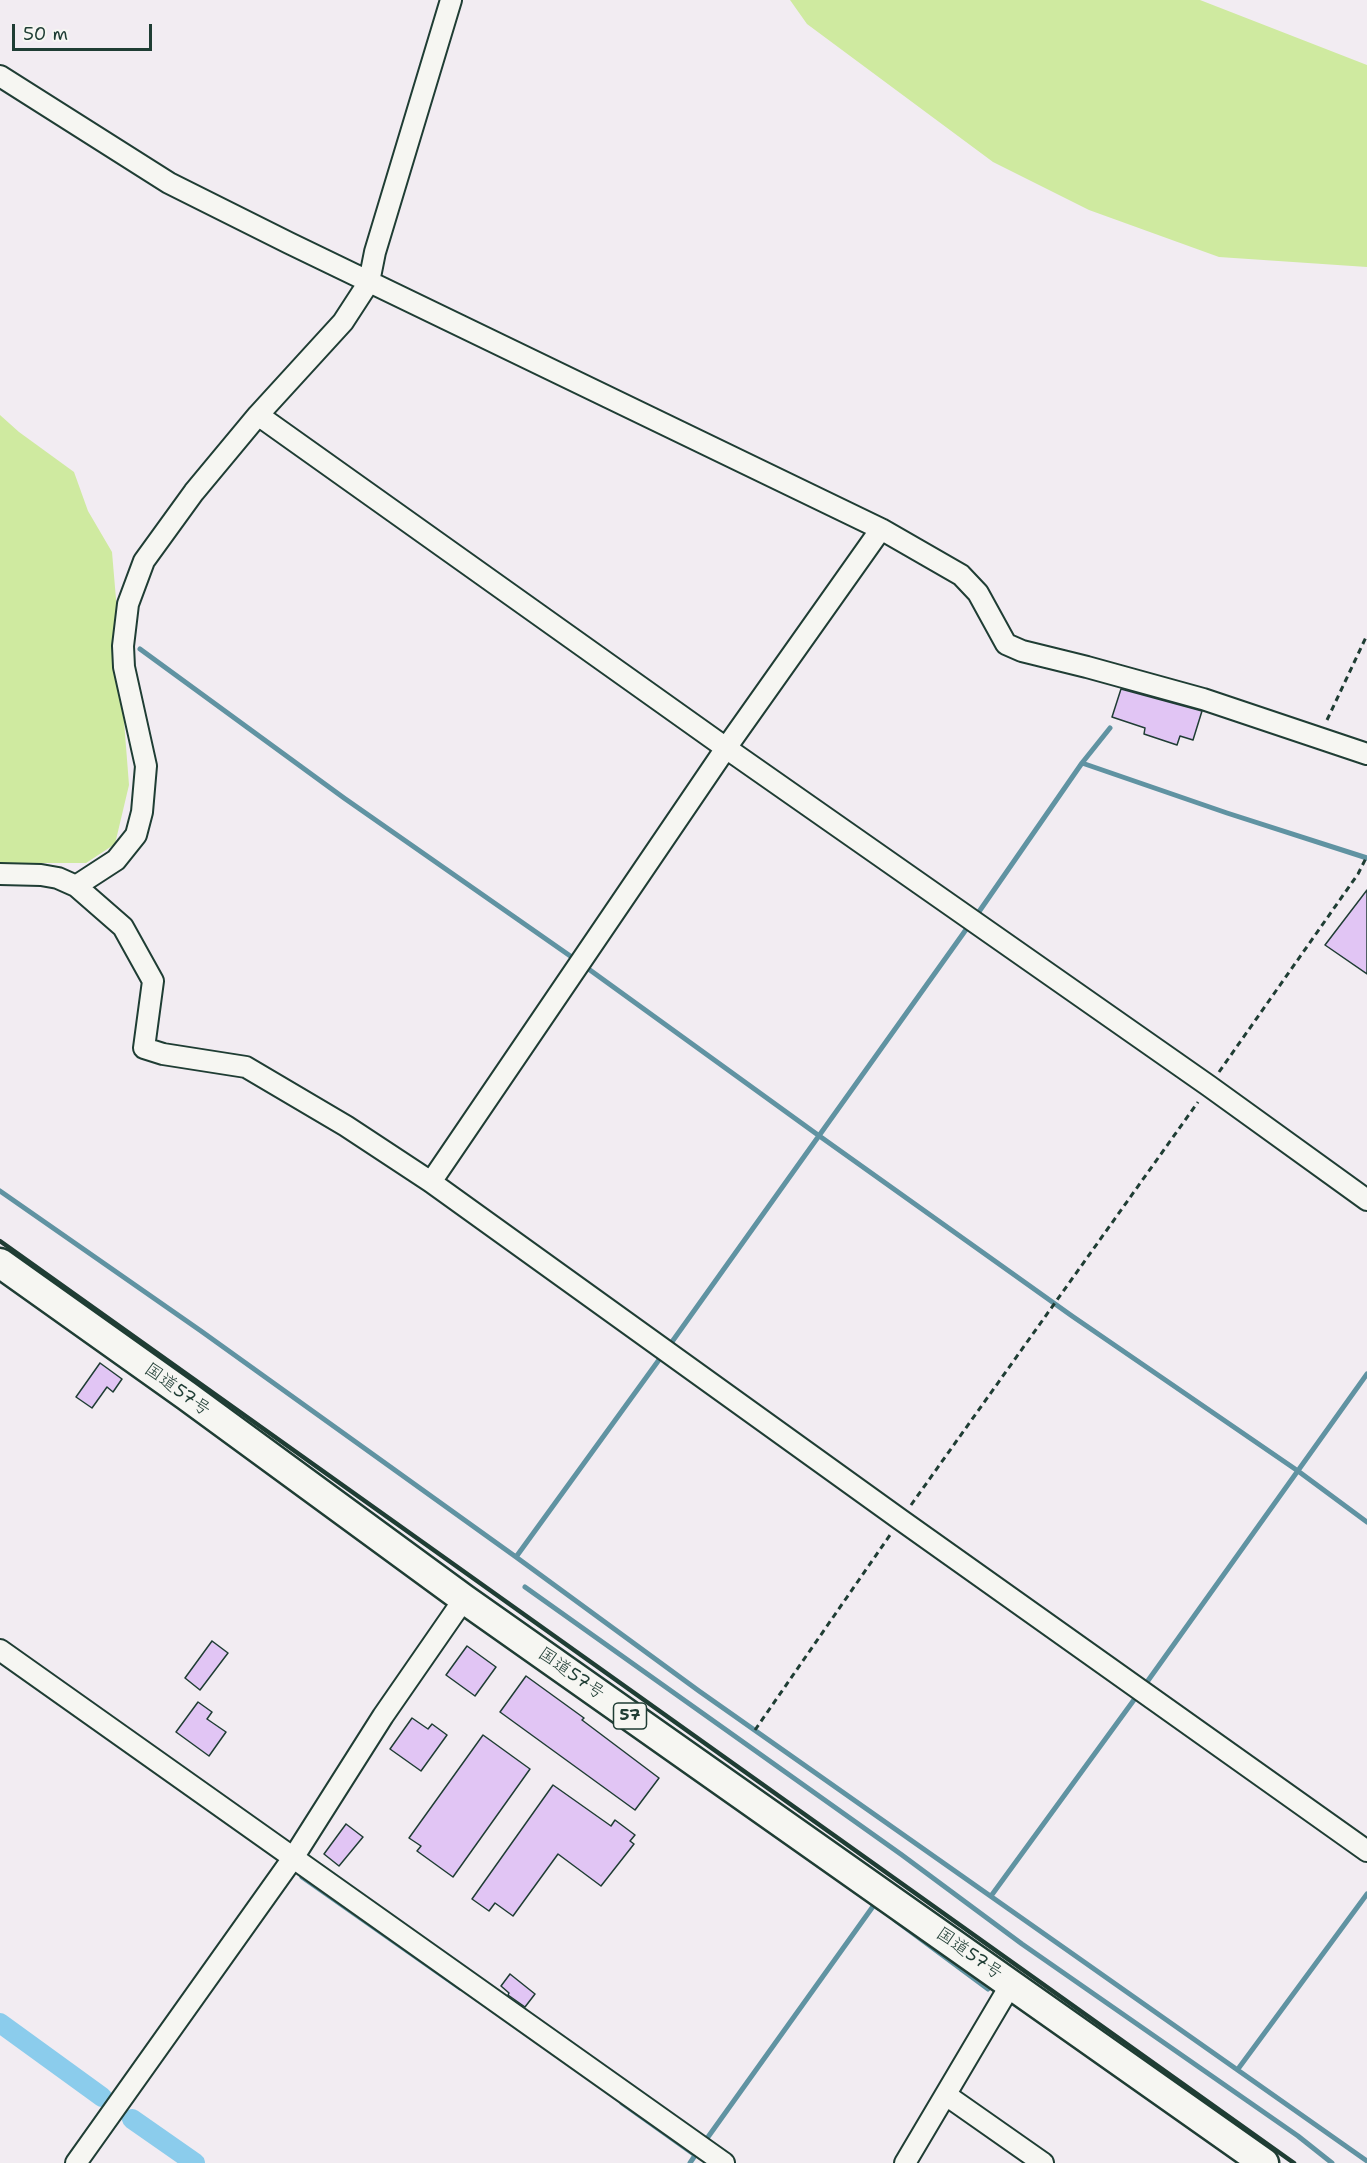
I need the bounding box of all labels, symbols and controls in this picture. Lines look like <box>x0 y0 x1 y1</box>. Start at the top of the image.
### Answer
scale bar <box>15 12 154 50</box>
text: 50 m <box>23 22 68 46</box>
street label: 国道57号 <box>140 1359 214 1421</box>
street label: 国道57号 <box>533 1643 609 1705</box>
road number: 57 <box>614 1703 646 1729</box>
street label: 国道57号 <box>931 1923 1007 1985</box>

